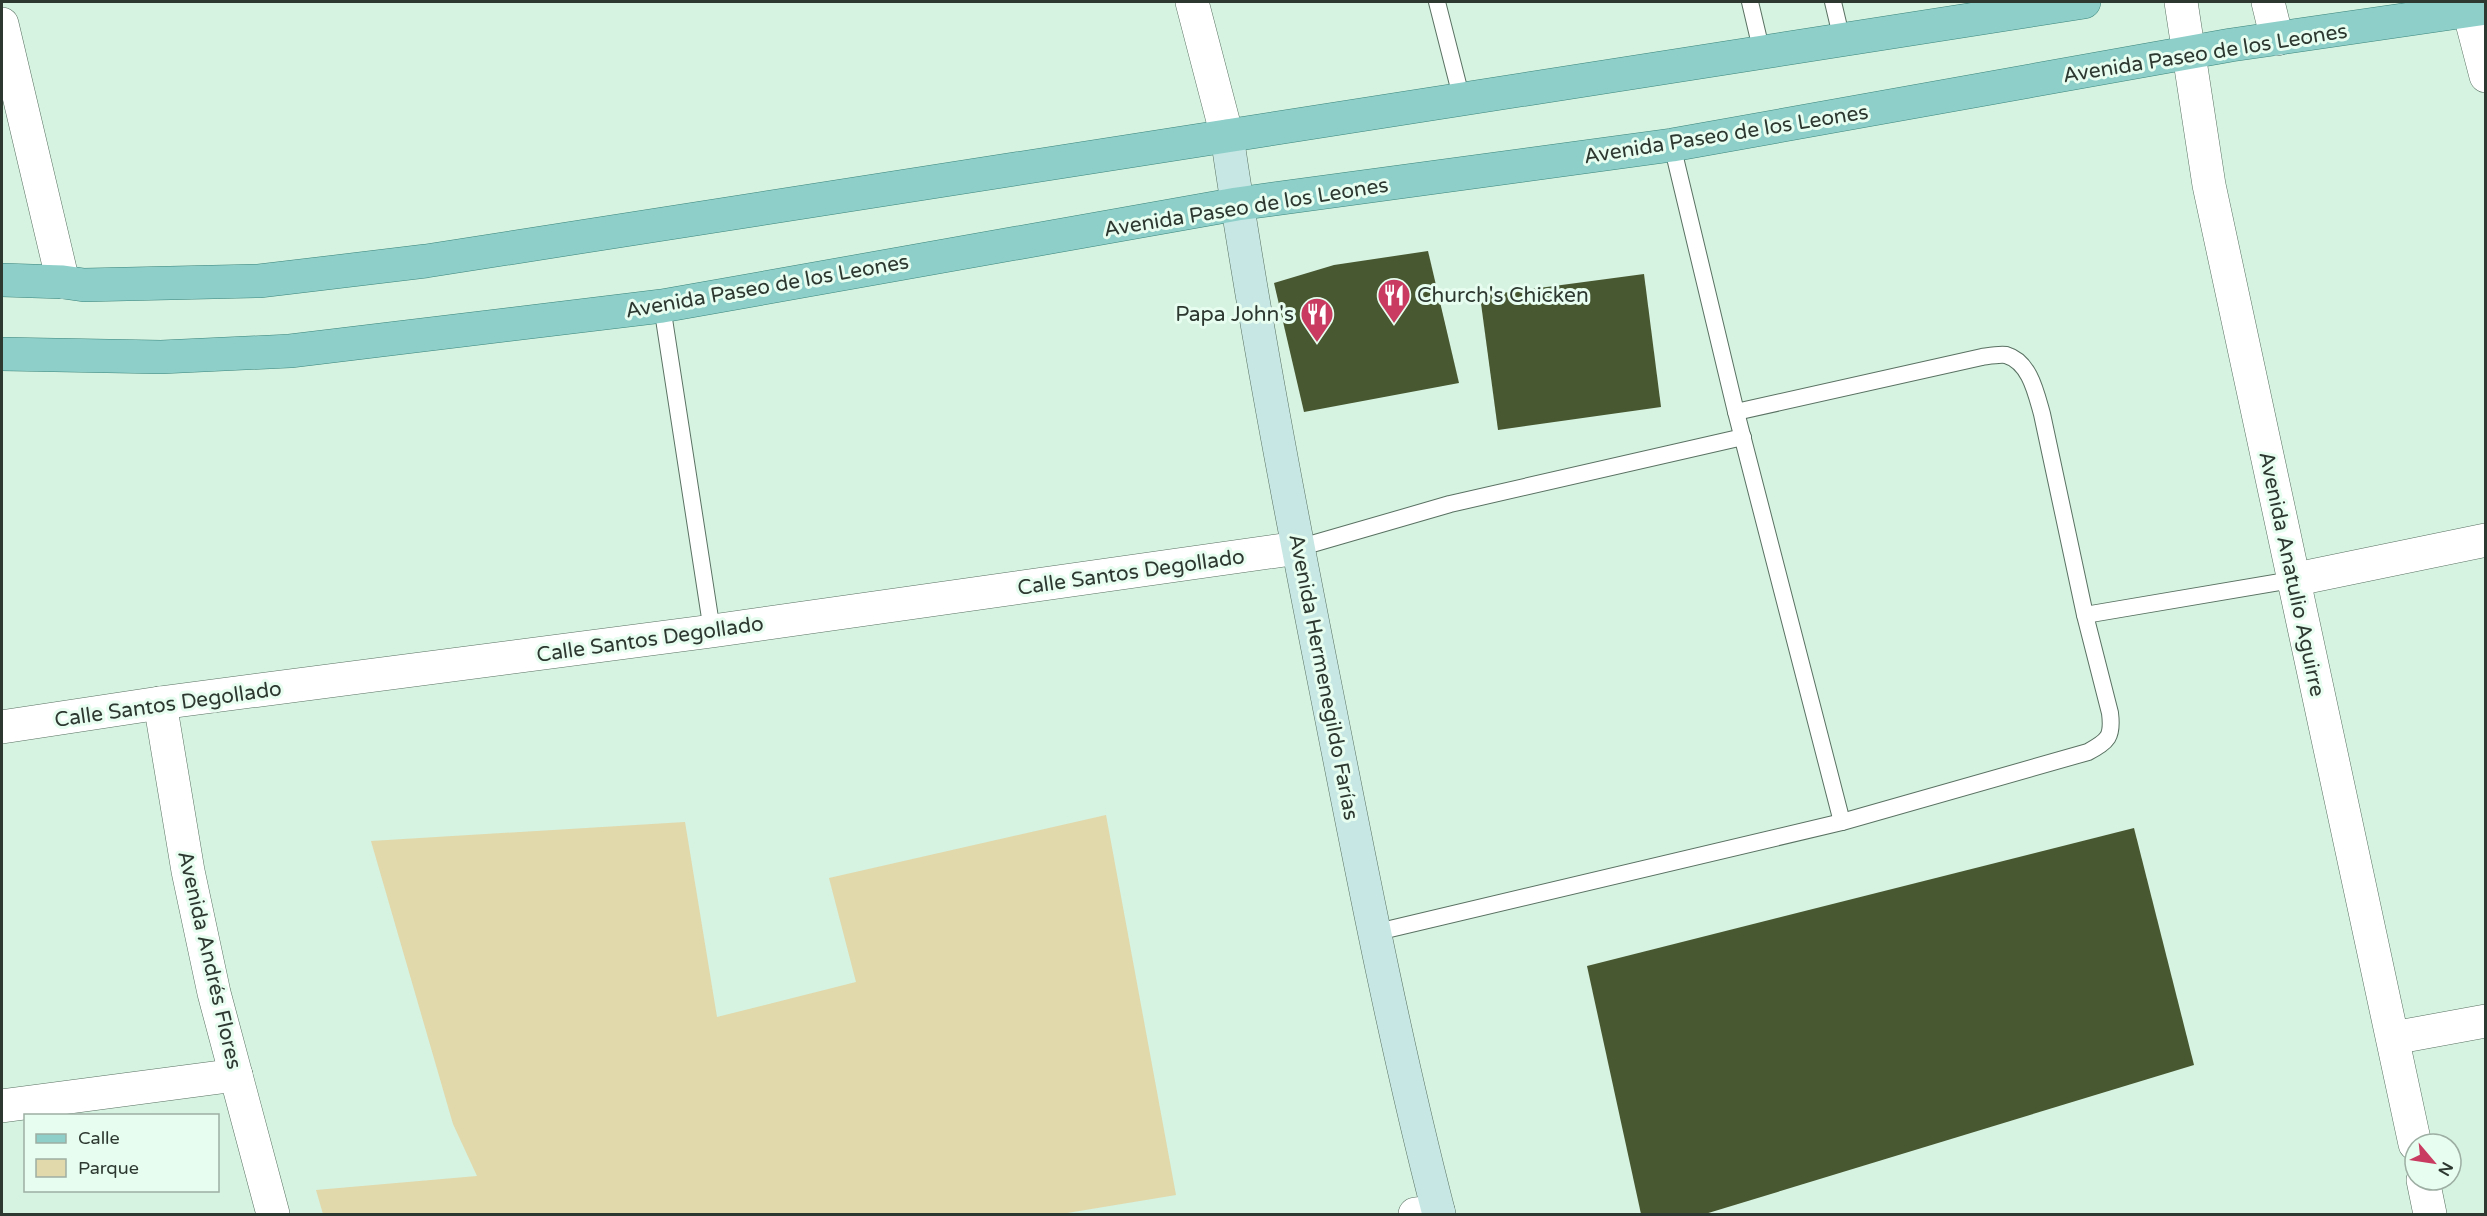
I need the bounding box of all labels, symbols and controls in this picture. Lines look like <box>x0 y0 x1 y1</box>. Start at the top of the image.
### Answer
street label: Avenida Paseo de los Leones <box>2061 19 2349 88</box>
street label: Avenida Paseo de los Leones <box>1582 100 1870 169</box>
street label: Avenida Paseo de los Leones <box>1102 173 1390 242</box>
street label: Avenida Paseo de los Leones <box>623 249 911 324</box>
restaurant icon: Church's Chicken <box>1376 277 1412 324</box>
place label: Church's Chicken <box>1417 283 1589 308</box>
restaurant icon: Papa John's <box>1299 296 1335 343</box>
place label: Papa John's <box>1175 302 1294 327</box>
street label: Avenida Anatulio Aguirre <box>2253 449 2330 699</box>
street label: Avenida Hermenegildo Farías <box>1283 532 1364 822</box>
street label: Calle Santos Degollado <box>1016 544 1246 601</box>
street label: Calle Santos Degollado <box>535 611 765 668</box>
street label: Calle Santos Degollado <box>53 676 283 733</box>
street label: Avenida Andrés Flores <box>172 848 247 1072</box>
legend <box>24 1114 219 1192</box>
text: Calle <box>78 1127 120 1149</box>
north arrow <box>2403 1132 2463 1192</box>
text: Parque <box>78 1157 139 1179</box>
text: N <box>2433 1158 2457 1179</box>

